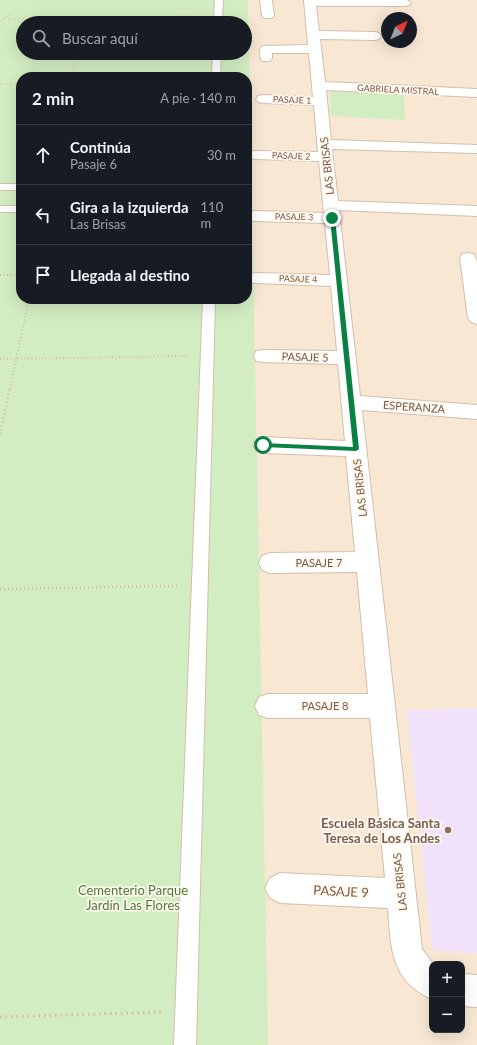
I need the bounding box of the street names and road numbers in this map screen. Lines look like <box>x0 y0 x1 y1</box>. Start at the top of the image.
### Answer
street label: GABRIELA MISTRAL <box>357 82 440 97</box>
street label: PASAJE 1 <box>273 93 311 106</box>
street label: LAS BRISAS <box>317 136 336 196</box>
street label: PASAJE 2 <box>272 149 310 162</box>
street label: PASAJE 3 <box>275 211 313 222</box>
street label: PASAJE 4 <box>279 272 317 285</box>
street label: PASAJE 5 <box>281 349 329 364</box>
street label: ESPERANZA <box>383 398 446 415</box>
street label: LAS BRISAS <box>350 458 369 518</box>
street label: PASAJE 7 <box>296 556 342 569</box>
street label: PASAJE 8 <box>302 699 348 712</box>
street label: LAS BRISAS <box>390 852 409 912</box>
street label: PASAJE 9 <box>313 882 369 900</box>

